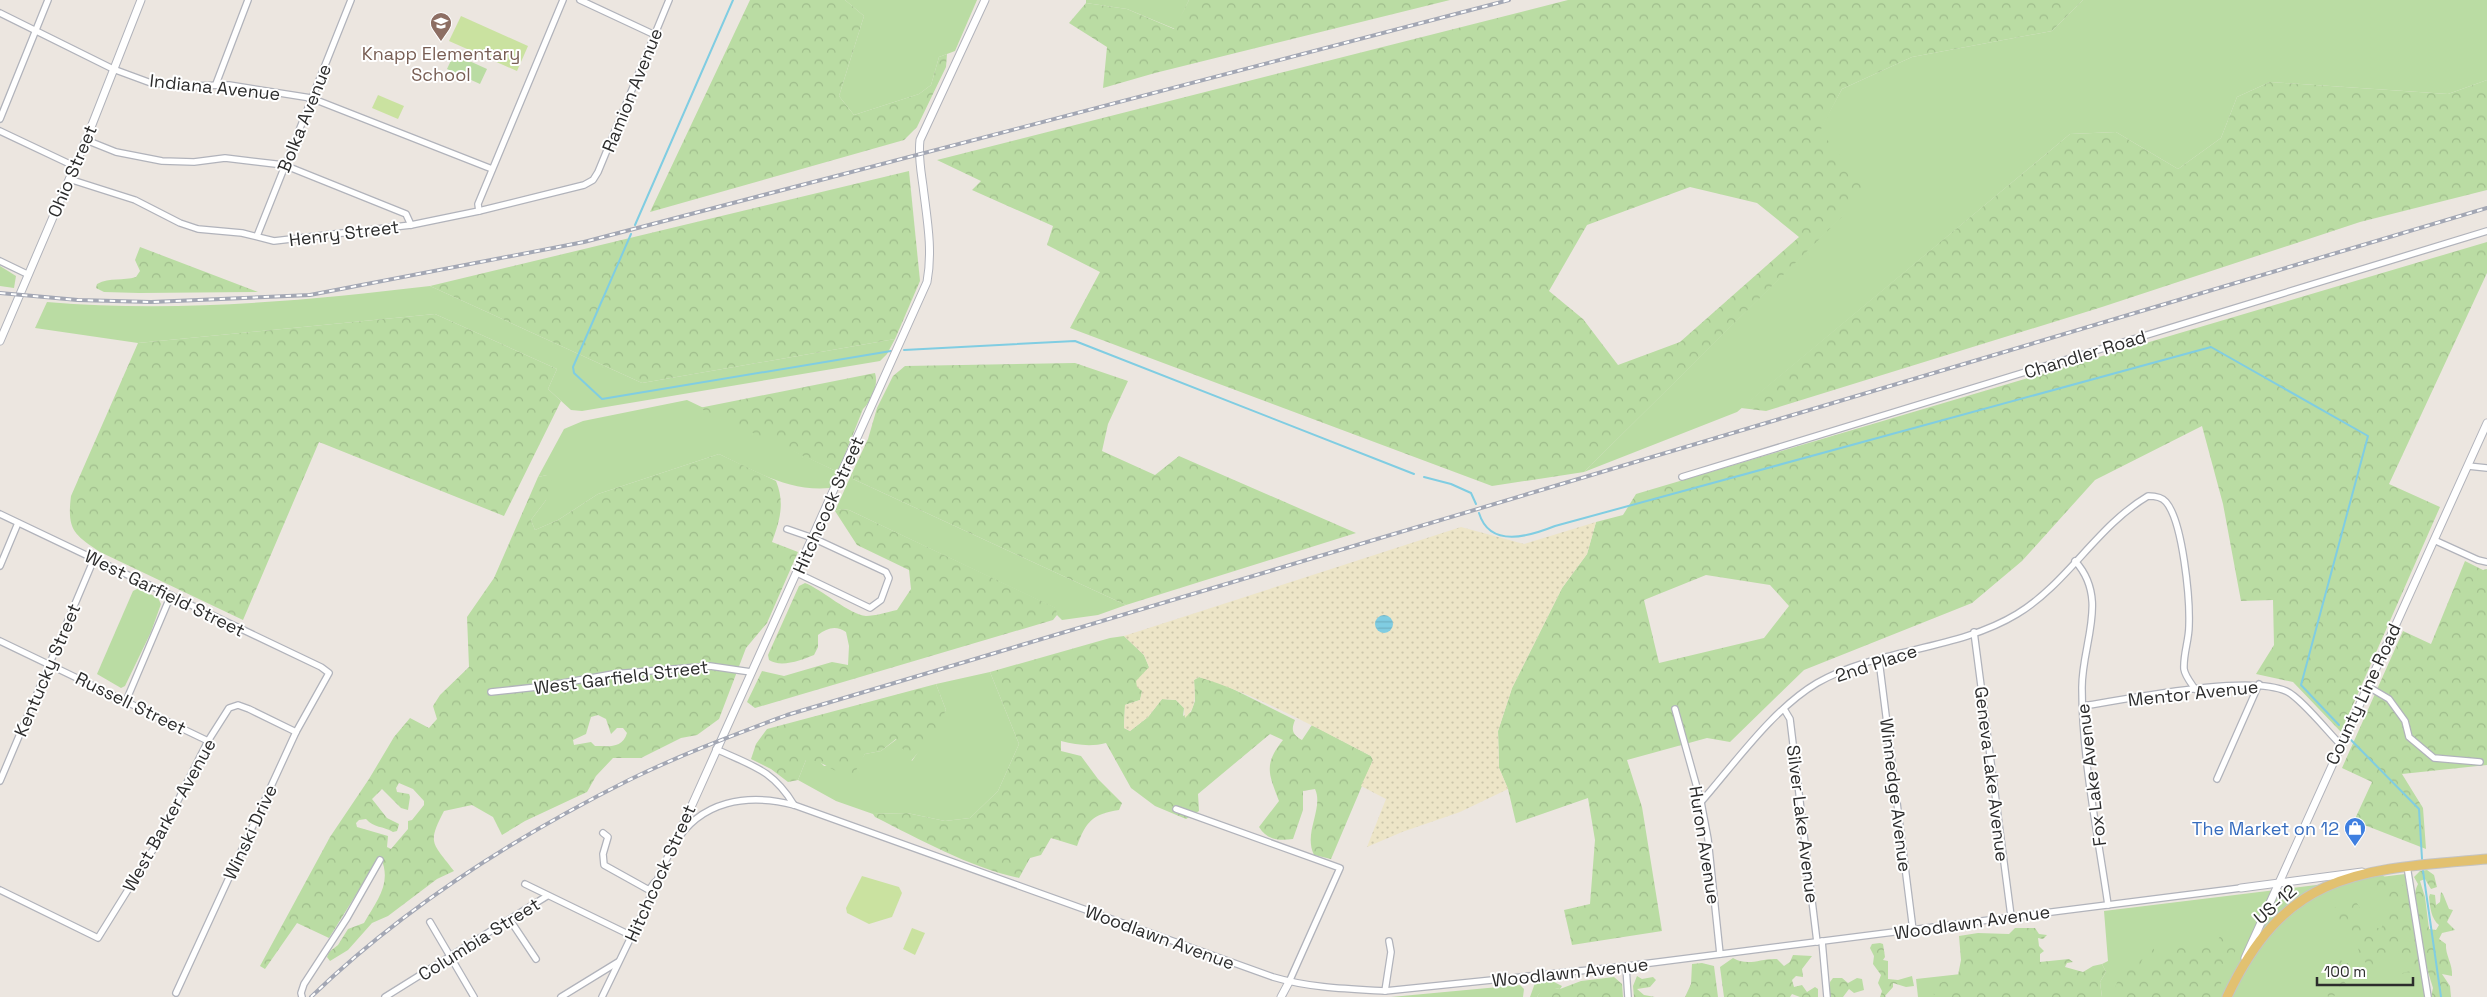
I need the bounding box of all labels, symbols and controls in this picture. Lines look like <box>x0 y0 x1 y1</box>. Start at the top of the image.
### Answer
school or university icon: Knapp Elementary School <box>429 11 453 42</box>
street label: Ramion Avenue <box>597 25 667 155</box>
place label: Knapp Elementary School <box>362 42 520 86</box>
street label: Bolka Avenue <box>272 60 336 176</box>
street label: Indiana Avenue <box>149 69 281 105</box>
street label: Ohio Street <box>42 121 102 221</box>
street label: Henry Street <box>288 215 400 251</box>
street label: Chandler Road <box>2021 325 2149 383</box>
street label: Hitchcock Street <box>787 433 869 577</box>
street label: West Garfield Street <box>81 544 249 642</box>
street label: Kentucky Street <box>9 600 85 740</box>
street label: County Line Road <box>2320 620 2406 768</box>
street label: 2nd Place <box>1832 639 1920 687</box>
street label: West Garfield Street <box>532 655 710 699</box>
street label: Russell Street <box>72 666 190 740</box>
street label: Mentor Avenue <box>2127 675 2259 711</box>
street label: Geneva Lake Avenue <box>1970 685 2014 863</box>
street label: Fox Lake Avenue <box>2071 702 2111 848</box>
street label: Winnedge Avenue <box>1875 717 1917 873</box>
street label: West Barker Avenue <box>117 734 221 896</box>
street label: Silver Lake Avenue <box>1782 744 1824 904</box>
street label: Winski Drive <box>218 781 282 883</box>
street label: Huron Avenue <box>1684 784 1726 906</box>
street label: Hitchcock Street <box>619 801 701 945</box>
shop icon: The Market on 12 <box>2343 816 2367 847</box>
place label: The Market on 12 <box>2192 817 2339 840</box>
street label: US-12 <box>2249 879 2301 929</box>
street label: Columbia Street <box>414 892 544 986</box>
street label: Woodlawn Avenue <box>1082 899 1238 975</box>
street label: Woodlawn Avenue <box>1892 900 2052 944</box>
street label: Woodlawn Avenue <box>1491 952 1649 992</box>
scale bar <box>2317 954 2413 986</box>
text: 100 m <box>2324 962 2366 981</box>

